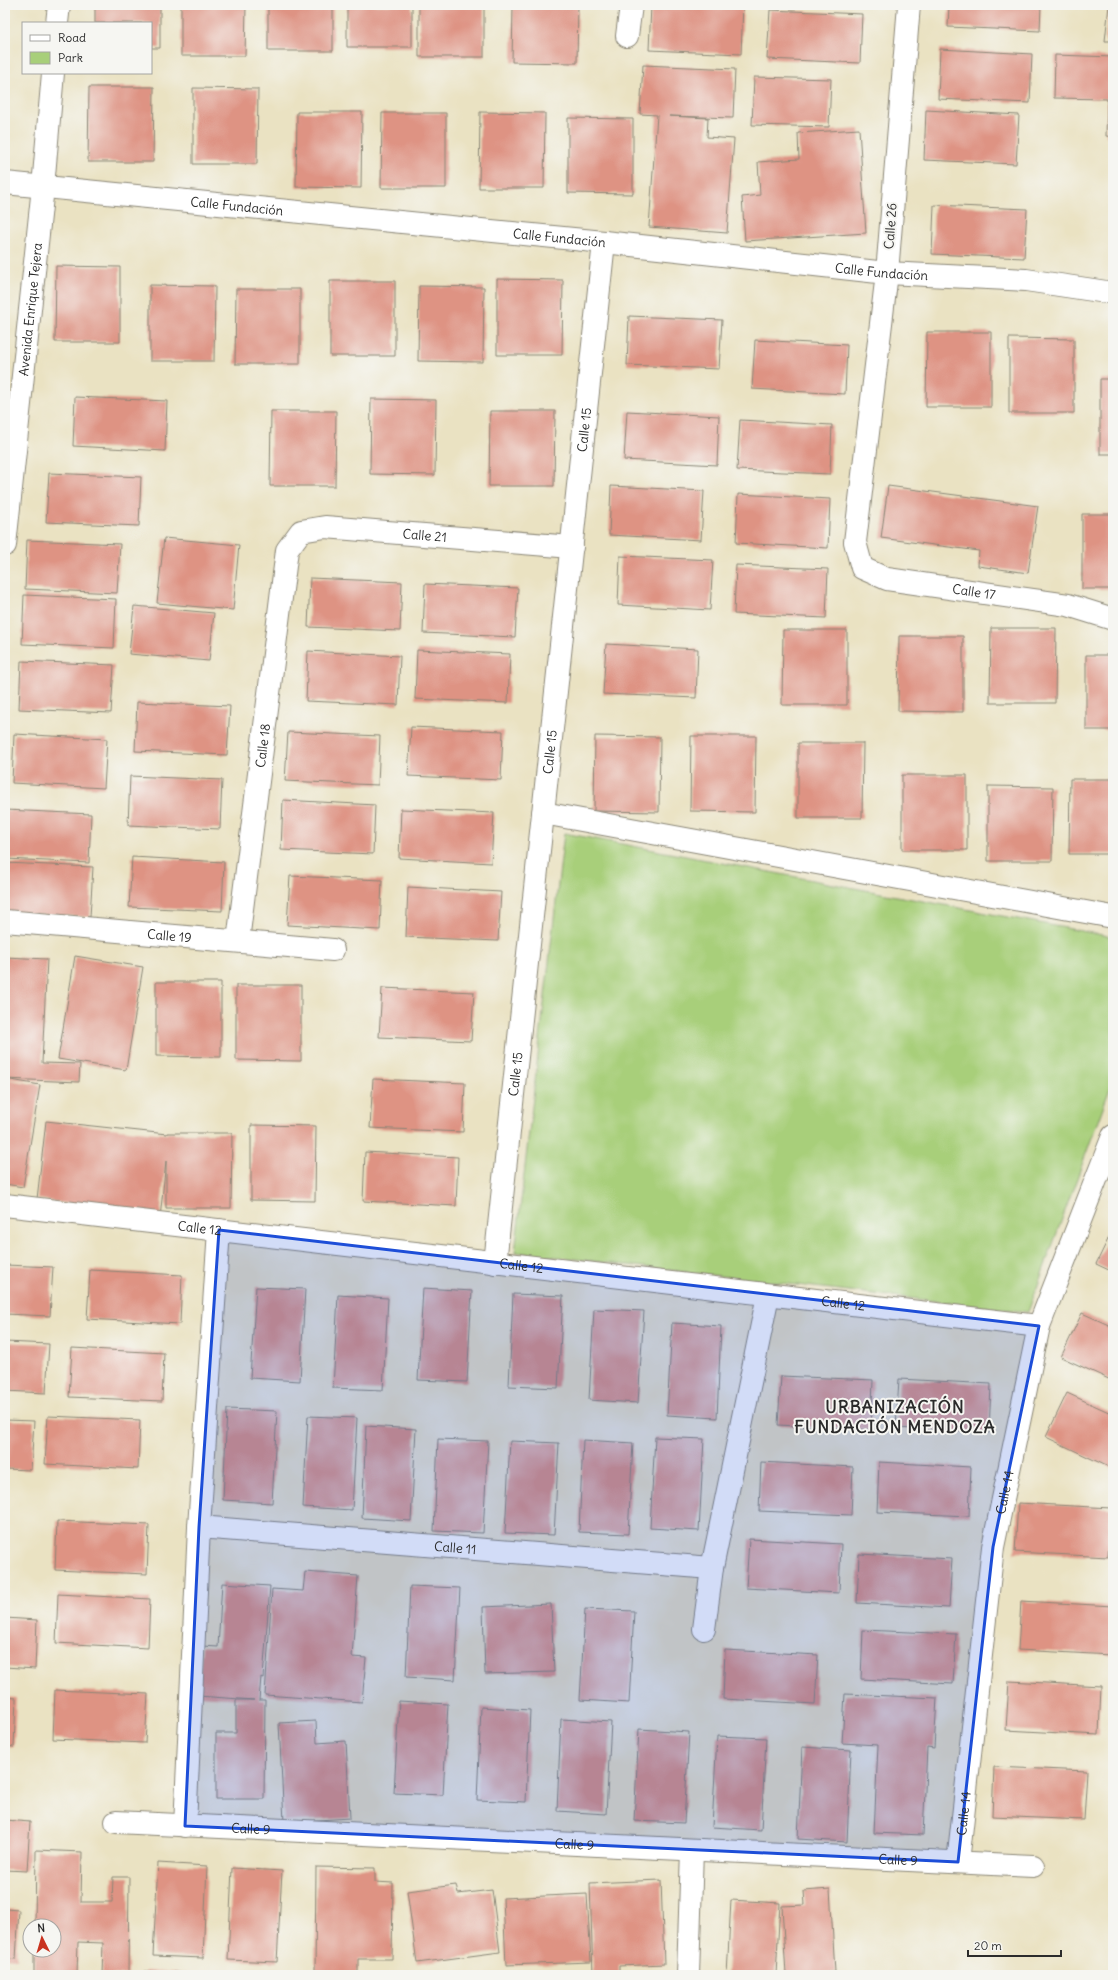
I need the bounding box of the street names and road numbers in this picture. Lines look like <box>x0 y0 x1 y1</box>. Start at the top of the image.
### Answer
street label: Calle Fundación <box>190 193 285 219</box>
street label: Calle 26 <box>880 202 901 250</box>
street label: Calle Fundación <box>512 225 607 251</box>
street label: Avenida Enrique Tejera <box>15 242 46 377</box>
street label: Calle Fundación <box>834 259 929 284</box>
street label: Calle 15 <box>574 407 595 453</box>
street label: Calle 21 <box>402 525 447 546</box>
street label: Calle 17 <box>951 581 997 604</box>
street label: Calle 18 <box>252 722 274 769</box>
street label: Calle 15 <box>539 729 561 775</box>
street label: Calle 19 <box>146 926 192 946</box>
street label: Calle 15 <box>505 1051 526 1097</box>
street label: Calle 12 <box>177 1217 223 1239</box>
street label: Calle 12 <box>499 1255 544 1277</box>
street label: Calle 12 <box>820 1293 866 1315</box>
street label: Calle 14 <box>992 1469 1018 1516</box>
street label: Calle 11 <box>433 1538 477 1558</box>
street label: Calle 14 <box>953 1790 975 1836</box>
street label: Calle 9 <box>231 1820 271 1838</box>
street label: Calle 9 <box>554 1835 595 1854</box>
street label: Calle 9 <box>878 1851 918 1869</box>

